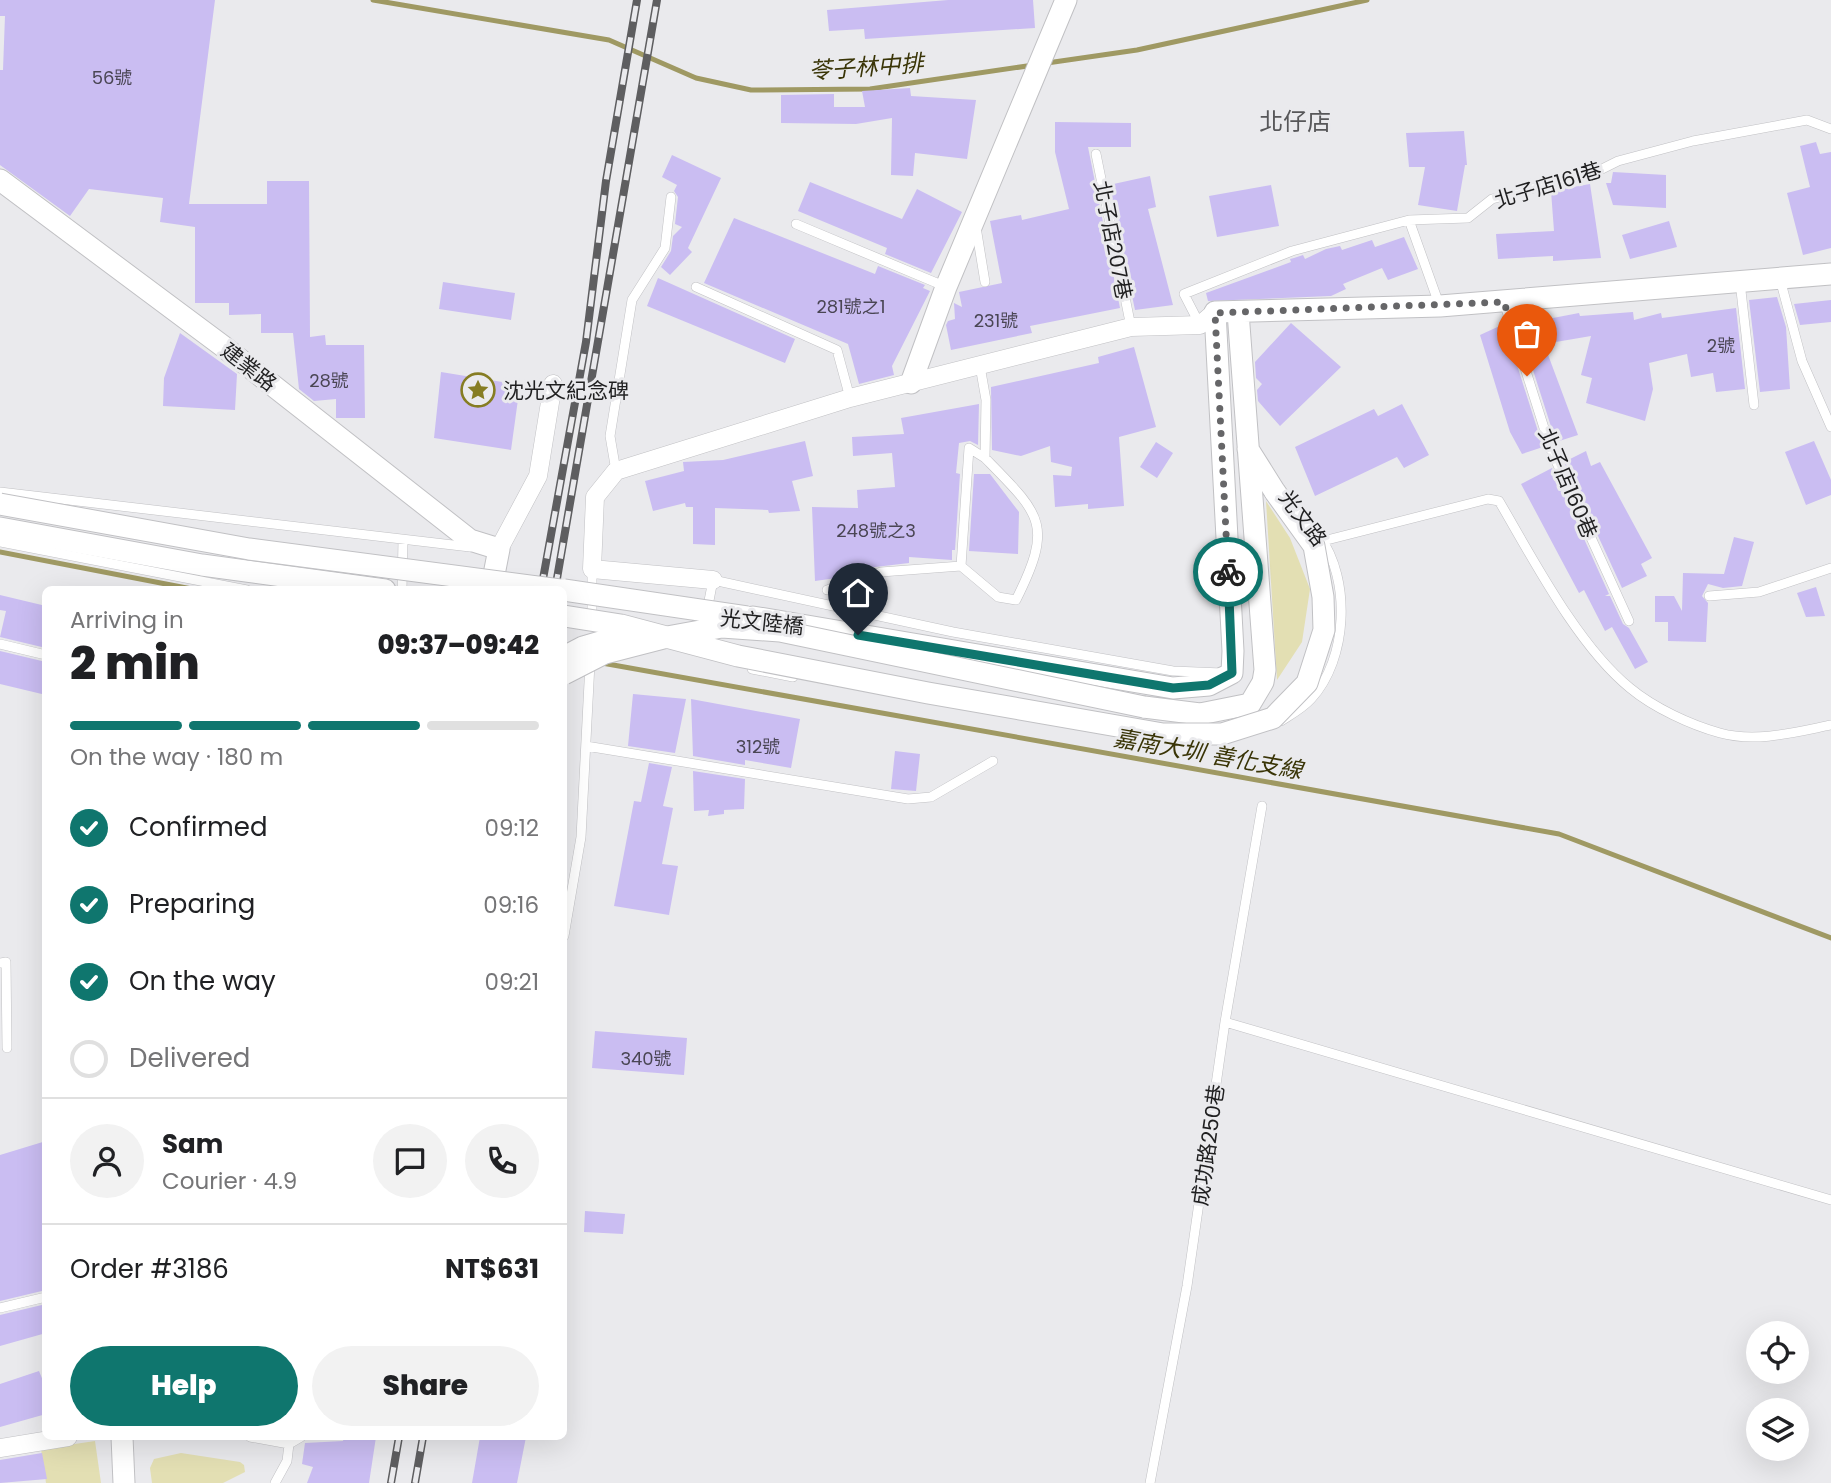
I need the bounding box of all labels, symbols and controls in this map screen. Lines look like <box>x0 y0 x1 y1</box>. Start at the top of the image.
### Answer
water label: 苓子林中排 <box>808 47 927 87</box>
house number: 56號 <box>92 65 132 90</box>
district label: 北仔店 <box>1259 105 1331 138</box>
street label: 北子店161巷 <box>1491 155 1605 215</box>
street label: 北子店207巷 <box>1087 178 1139 302</box>
house number: 281號之1 <box>816 294 886 319</box>
pin <box>1497 304 1557 376</box>
house number: 231號 <box>974 308 1018 333</box>
icon: bag <box>1508 315 1546 353</box>
house number: 2號 <box>1707 333 1735 358</box>
street label: 建業路 <box>215 336 283 398</box>
house number: 28號 <box>309 368 349 393</box>
place icon: 沈光文紀念碑 <box>459 371 497 409</box>
place label: 沈光文紀念碑 <box>503 376 629 405</box>
street label: 北子店160巷 <box>1532 423 1604 543</box>
street label: 光文路 <box>1272 484 1334 552</box>
house number: 248號之3 <box>836 518 916 543</box>
courier <box>1193 537 1263 607</box>
icon: bike <box>1209 553 1247 591</box>
pin <box>828 563 888 635</box>
icon: home <box>839 574 877 612</box>
street label: 光文陸橋 <box>719 603 805 641</box>
text: Arriving in <box>70 604 184 636</box>
text: 09:37–09:42 <box>377 627 539 663</box>
text: 2 min <box>70 631 200 695</box>
water label: 嘉南大圳 善化支線 <box>1111 722 1308 787</box>
house number: 312號 <box>736 734 780 759</box>
text: On the way · 180 m <box>70 741 283 773</box>
icon: check <box>70 809 108 847</box>
text: Confirmed <box>129 809 267 845</box>
text: 09:12 <box>485 812 539 844</box>
icon: check <box>70 886 108 924</box>
text: Preparing <box>129 886 255 922</box>
text: 09:16 <box>483 889 539 921</box>
icon: check <box>70 963 108 1001</box>
text: On the way <box>129 963 276 999</box>
text: 09:21 <box>485 966 539 998</box>
text: Delivered <box>129 1040 250 1076</box>
house number: 340號 <box>620 1046 672 1071</box>
street label: 成功路250巷 <box>1185 1082 1231 1208</box>
button: person <box>70 1124 144 1198</box>
button: chat <box>373 1124 447 1198</box>
button: phone <box>465 1124 539 1198</box>
text: Sam <box>162 1126 223 1162</box>
text: Courier · 4.9 <box>162 1165 297 1197</box>
text: Order #3186 <box>70 1251 229 1287</box>
text: NT$631 <box>445 1251 539 1287</box>
map controls <box>1746 1321 1809 1461</box>
button: locate <box>1746 1321 1809 1384</box>
button: Help <box>70 1346 298 1426</box>
button: Share <box>312 1346 539 1426</box>
button: layers <box>1746 1398 1809 1461</box>

